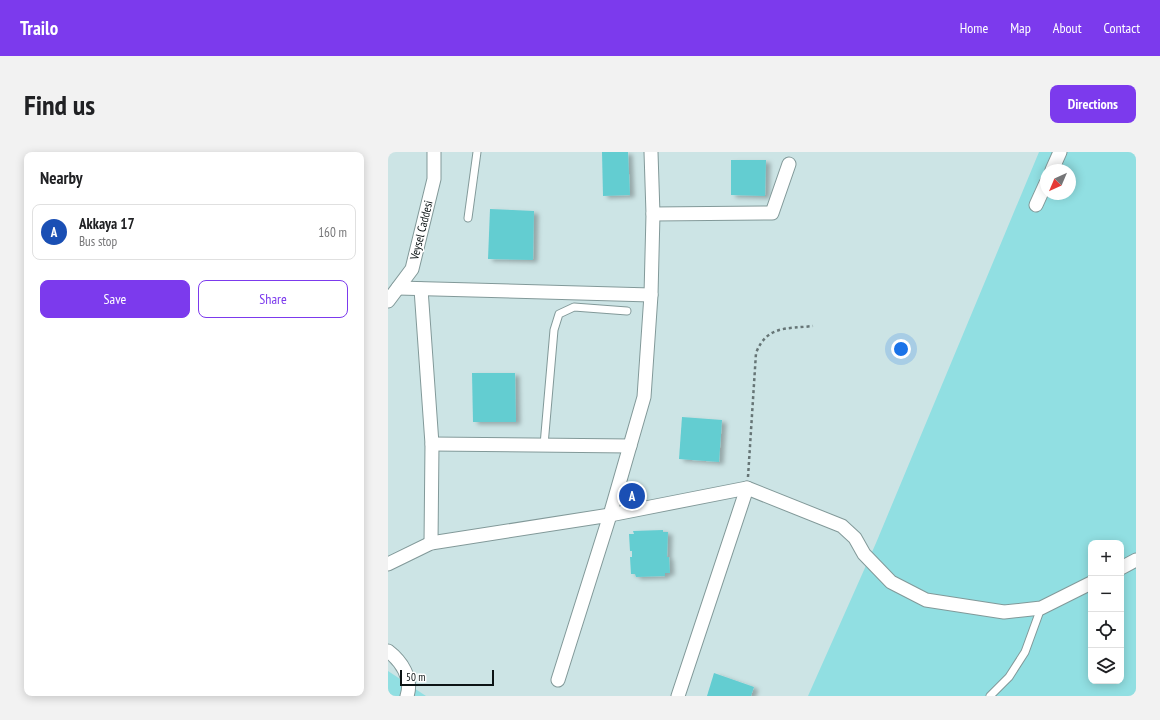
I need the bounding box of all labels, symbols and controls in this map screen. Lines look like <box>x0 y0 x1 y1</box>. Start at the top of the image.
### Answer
text: Trailo <box>20 16 58 40</box>
text: Home <box>960 19 988 37</box>
text: Map <box>1010 19 1031 37</box>
text: About <box>1053 19 1082 37</box>
text: Contact <box>1104 19 1140 37</box>
button: Directions <box>1050 85 1136 123</box>
text: Find us <box>24 86 95 123</box>
north arrow <box>1040 164 1076 200</box>
text: Nearby <box>40 167 83 189</box>
street label: Veysel Caddesi <box>406 199 436 262</box>
text: Akkaya 17 <box>79 214 135 233</box>
text: A <box>51 224 57 241</box>
text: 160 m <box>318 224 347 241</box>
text: Bus stop <box>79 233 117 250</box>
button: Save <box>40 280 190 318</box>
button: Share <box>198 280 348 318</box>
your location <box>891 339 911 359</box>
pin: A <box>619 481 645 511</box>
map controls <box>1088 540 1124 684</box>
button: + <box>1088 540 1124 576</box>
button: − <box>1088 576 1124 612</box>
button: locate <box>1088 612 1124 648</box>
button: layers <box>1088 648 1124 684</box>
scale bar <box>400 668 494 687</box>
text: 50 m <box>406 670 425 684</box>

